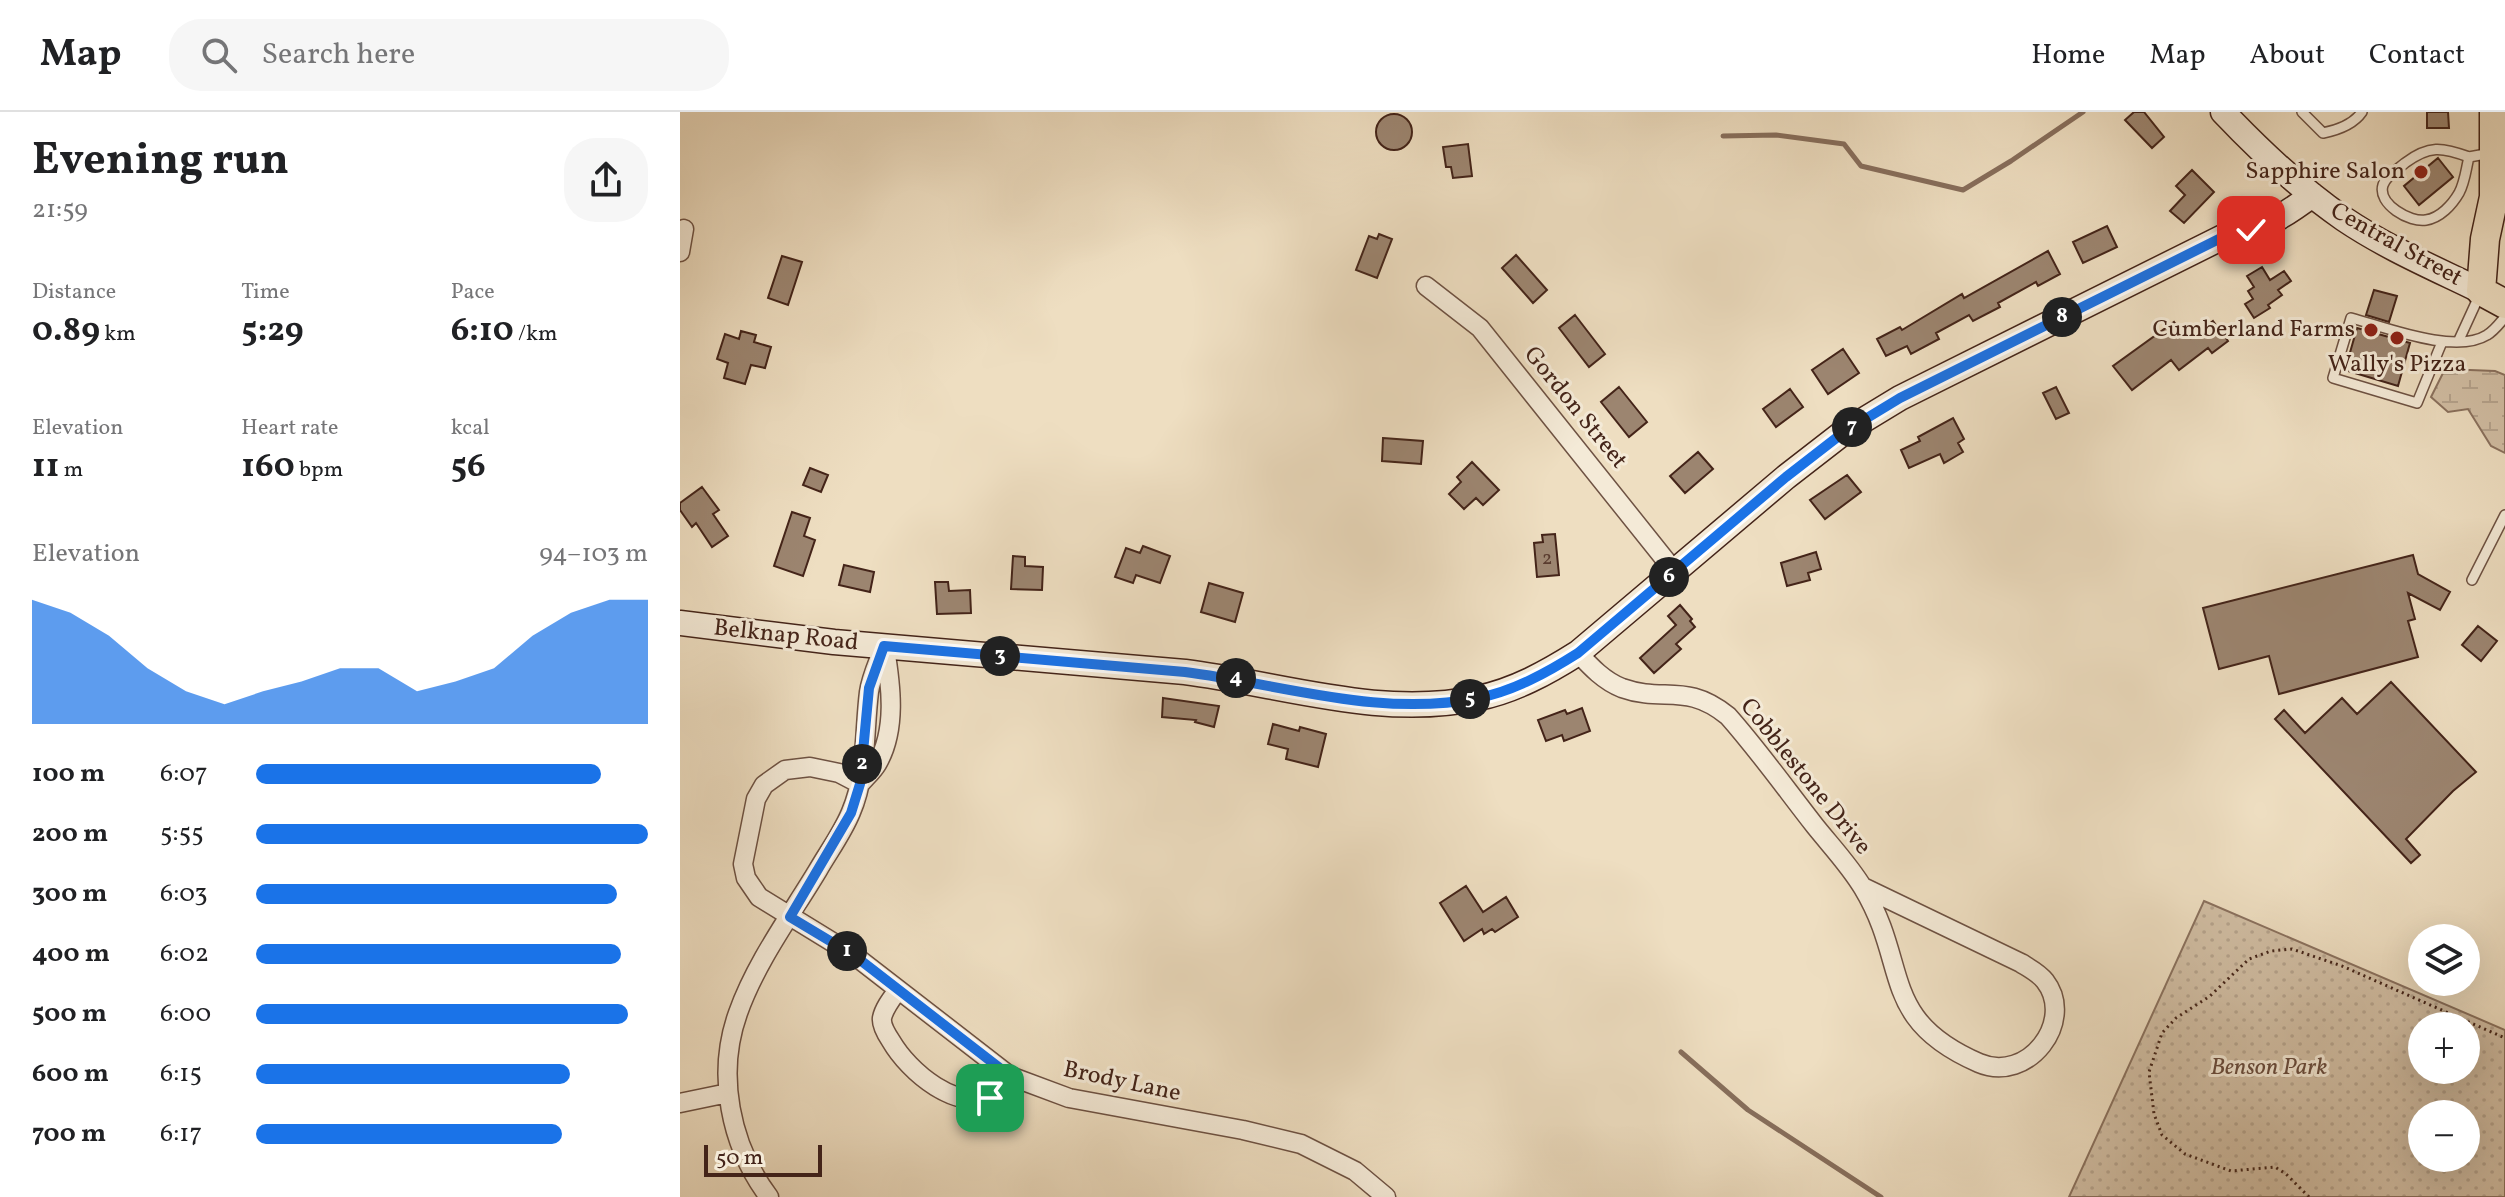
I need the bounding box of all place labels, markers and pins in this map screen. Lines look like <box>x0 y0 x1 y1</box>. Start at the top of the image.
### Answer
place label: Sapphire Salon <box>2245 155 2405 189</box>
marker: Sapphire Salon <box>2412 163 2430 181</box>
pin <box>2217 196 2285 264</box>
pin: 8 <box>2042 297 2082 337</box>
place label: Cumberland Farms <box>2152 313 2355 347</box>
marker: Cumberland Farms <box>2362 321 2380 339</box>
marker: Wally's Pizza <box>2388 329 2406 347</box>
place label: Wally's Pizza <box>2328 348 2466 382</box>
pin: 7 <box>1832 407 1872 447</box>
pin: 6 <box>1649 557 1689 597</box>
pin: 3 <box>980 636 1020 676</box>
pin: 4 <box>1216 658 1256 698</box>
pin: 5 <box>1450 679 1490 719</box>
pin: 2 <box>842 744 882 784</box>
pin: 1 <box>827 931 867 971</box>
pin <box>956 1064 1024 1132</box>

